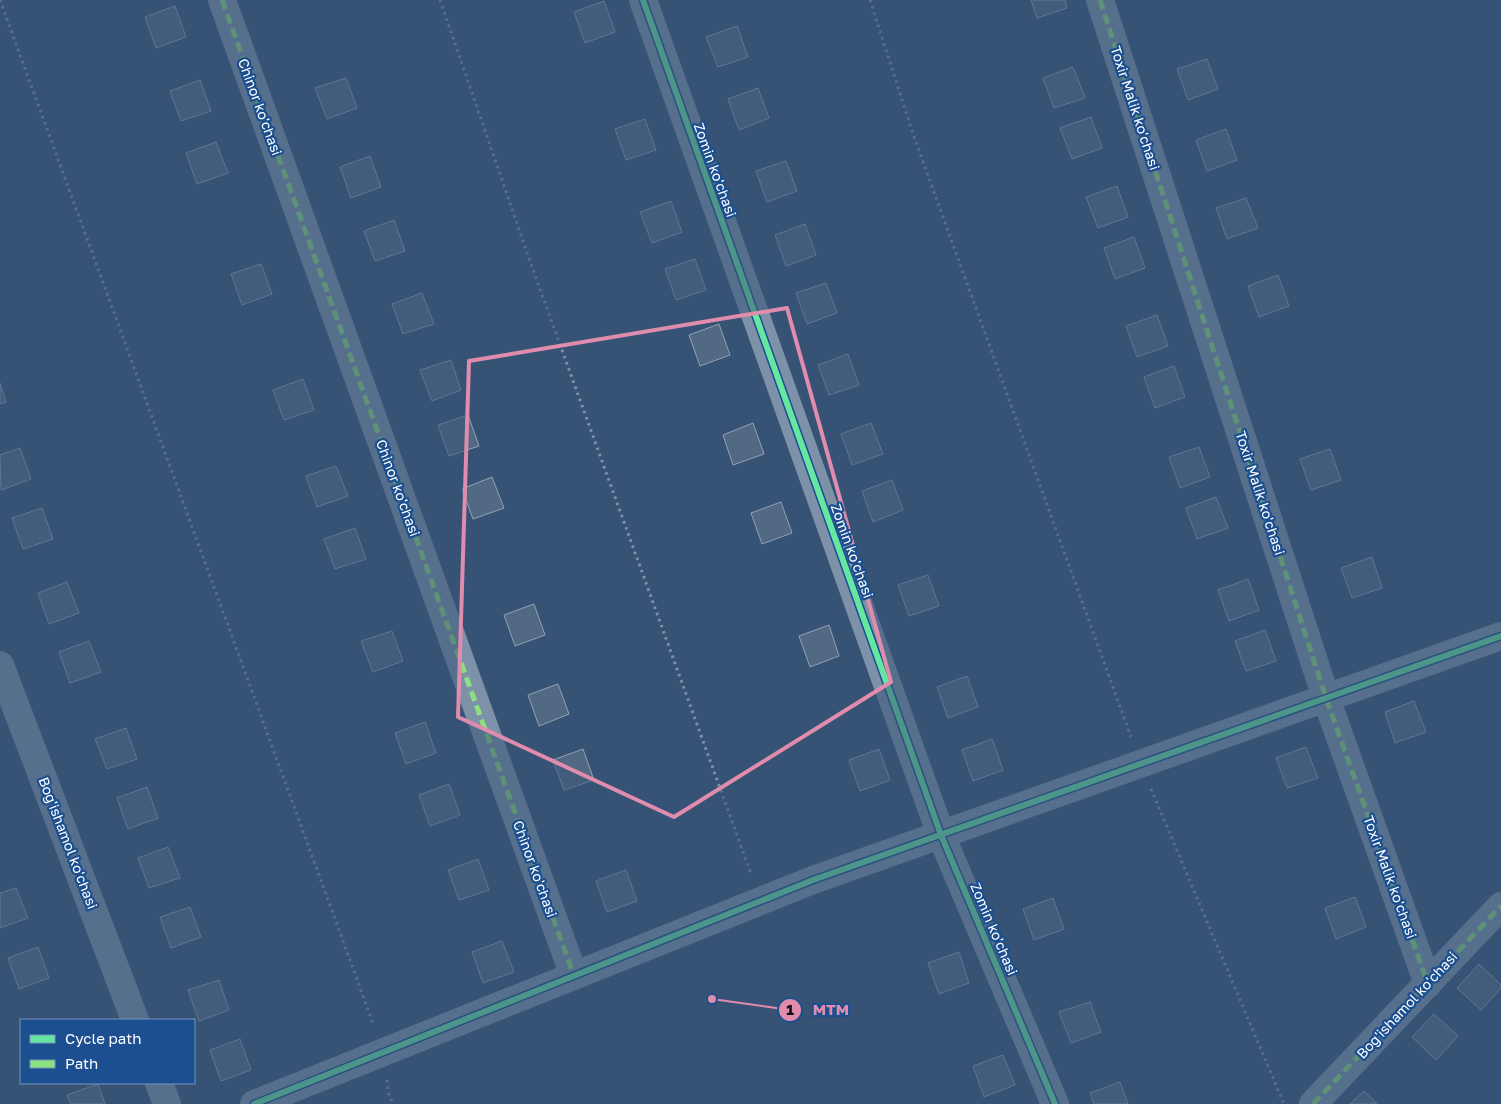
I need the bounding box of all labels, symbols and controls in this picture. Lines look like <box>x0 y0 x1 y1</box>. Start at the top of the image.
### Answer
street label: Toxir Malik ko'chasi <box>1107 44 1164 172</box>
street label: Chinor ko'chasi <box>235 56 286 158</box>
street label: Zomin ko'chasi <box>691 120 740 219</box>
street label: Toxir Malik ko'chasi <box>1232 429 1289 557</box>
street label: Chinor ko'chasi <box>373 437 424 539</box>
street label: Zomin ko'chasi <box>828 501 877 600</box>
street label: Bog'ishamol ko'chasi <box>35 774 102 911</box>
street label: Toxir Malik ko'chasi <box>1360 813 1421 941</box>
street label: Chinor ko'chasi <box>510 818 561 920</box>
street label: Zomin ko'chasi <box>967 880 1022 978</box>
street label: Bog'ishamol ko'chasi <box>1353 948 1461 1062</box>
callout: MTM <box>778 995 859 1025</box>
text: 1 <box>786 1000 794 1018</box>
text: MTM <box>813 1000 849 1018</box>
legend <box>20 1019 195 1084</box>
text: Cycle path <box>65 1029 141 1047</box>
text: Path <box>65 1054 98 1072</box>

